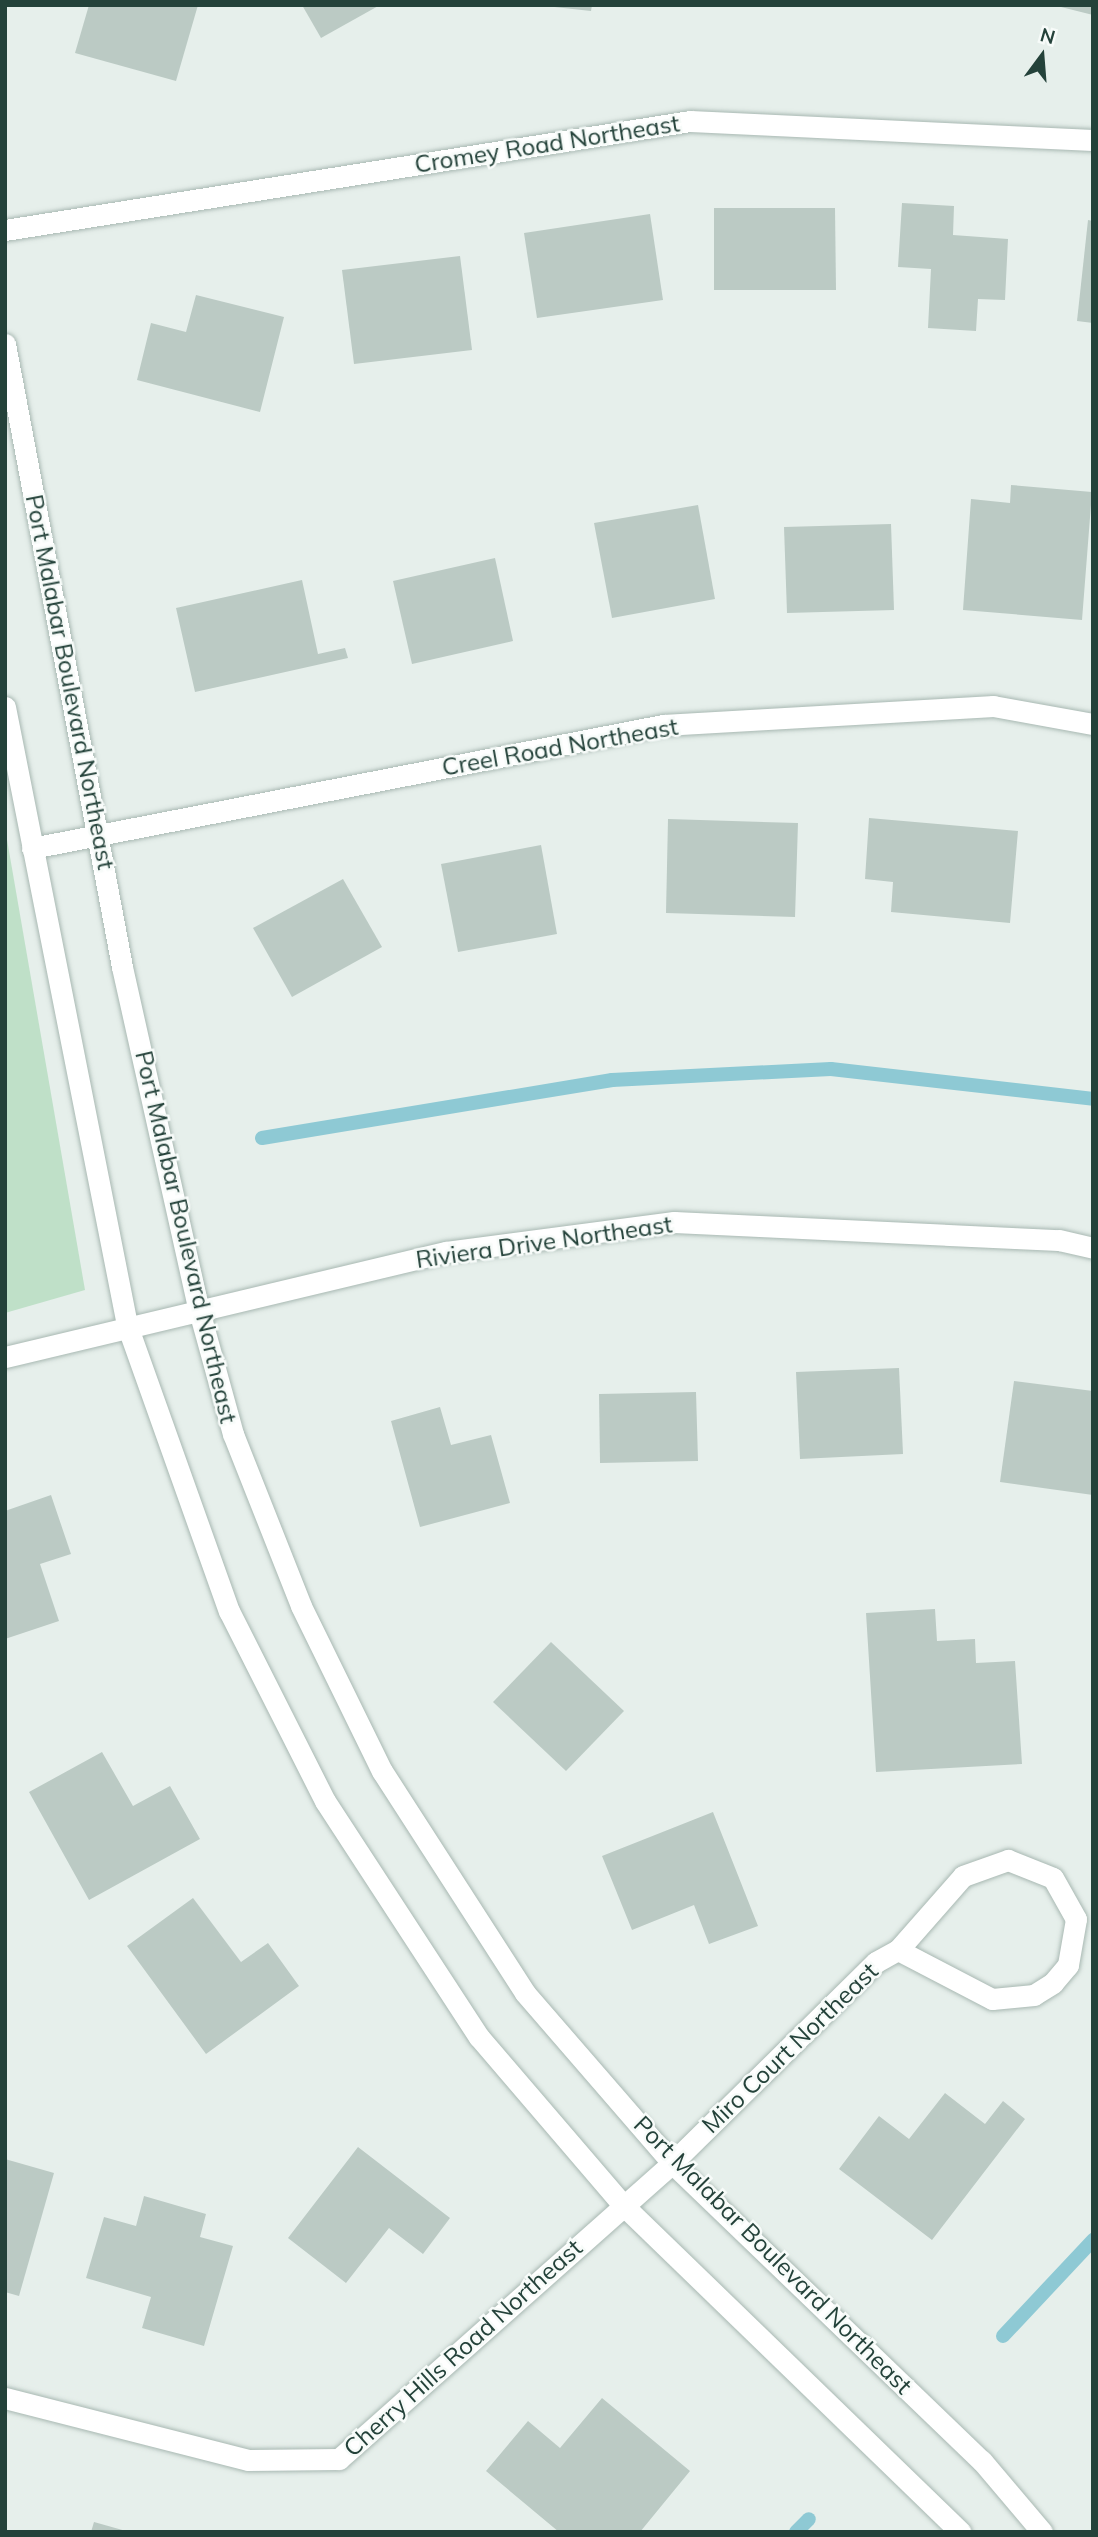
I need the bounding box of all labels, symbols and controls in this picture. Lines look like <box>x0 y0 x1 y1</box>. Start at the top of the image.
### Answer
north arrow <box>1007 21 1077 91</box>
text: N <box>1038 22 1058 49</box>
street label: Cromey Road Northeast <box>412 109 682 179</box>
street label: Port Malabar Boulevard Northeast <box>19 492 121 872</box>
street label: Creel Road Northeast <box>440 712 680 782</box>
street label: Port Malabar Boulevard Northeast <box>129 1048 243 1426</box>
street label: Riviera Drive Northeast <box>414 1210 674 1274</box>
street label: Miro Court Northeast <box>696 1957 884 2139</box>
street label: Port Malabar Boulevard Northeast <box>628 2110 918 2400</box>
street label: Cherry Hills Road Northeast <box>338 2233 588 2463</box>

